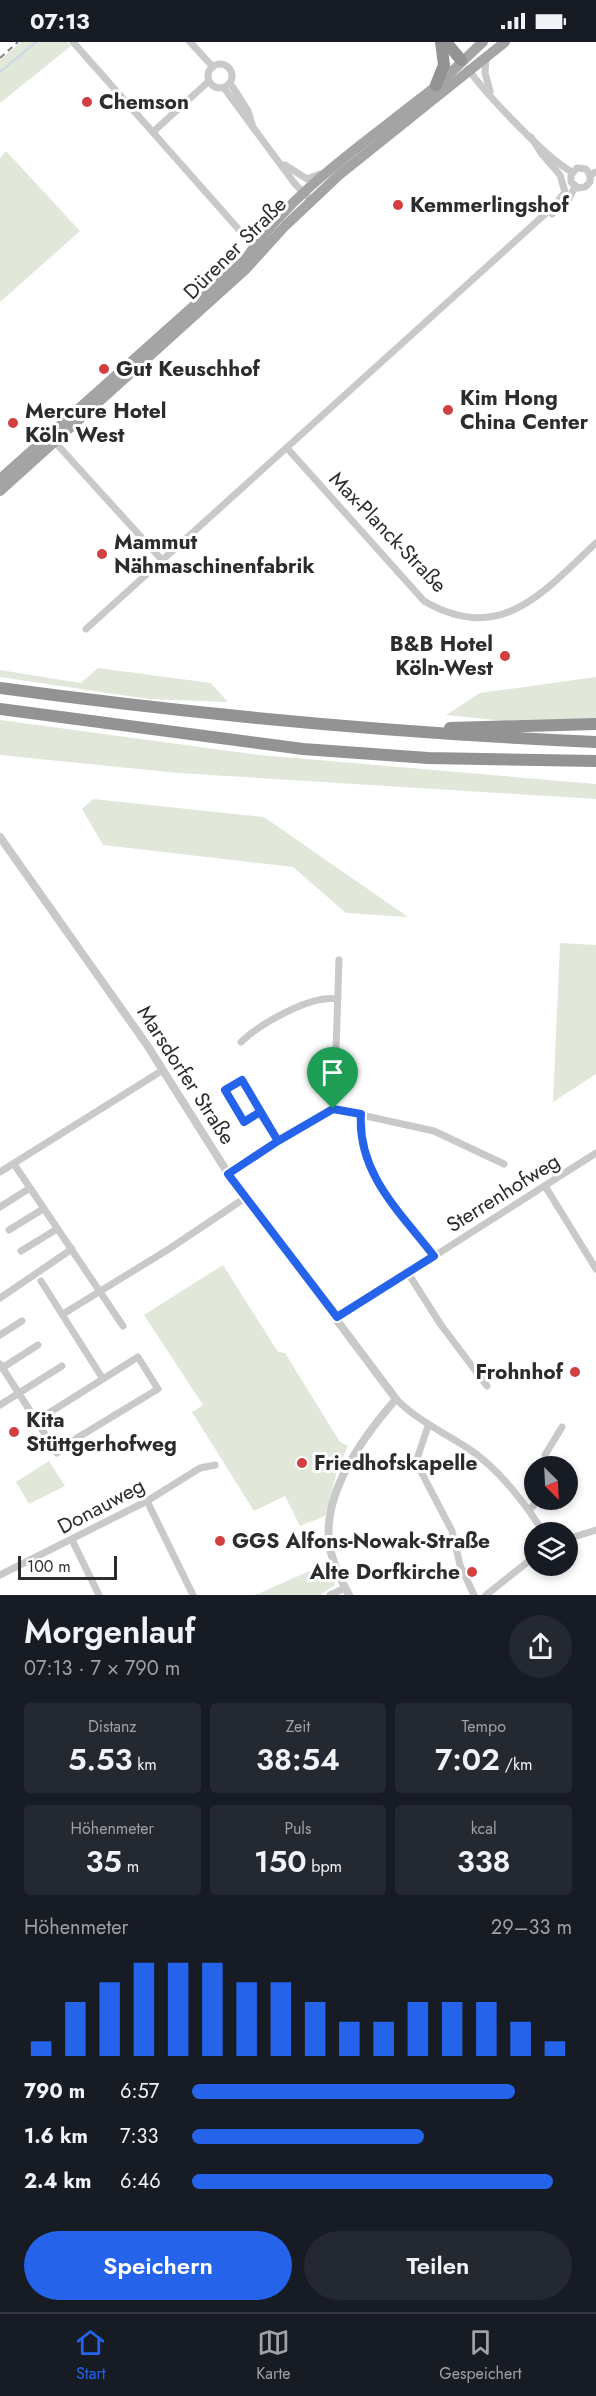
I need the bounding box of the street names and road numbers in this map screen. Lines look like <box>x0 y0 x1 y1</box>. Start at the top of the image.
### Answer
street label: Dürener Straße <box>177 190 293 306</box>
street label: Max-Planck-Straße <box>322 465 454 599</box>
street label: Marsdorfer Straße <box>130 1000 242 1151</box>
street label: Sterrenhofweg <box>441 1146 565 1240</box>
street label: Donauweg <box>52 1471 150 1541</box>

